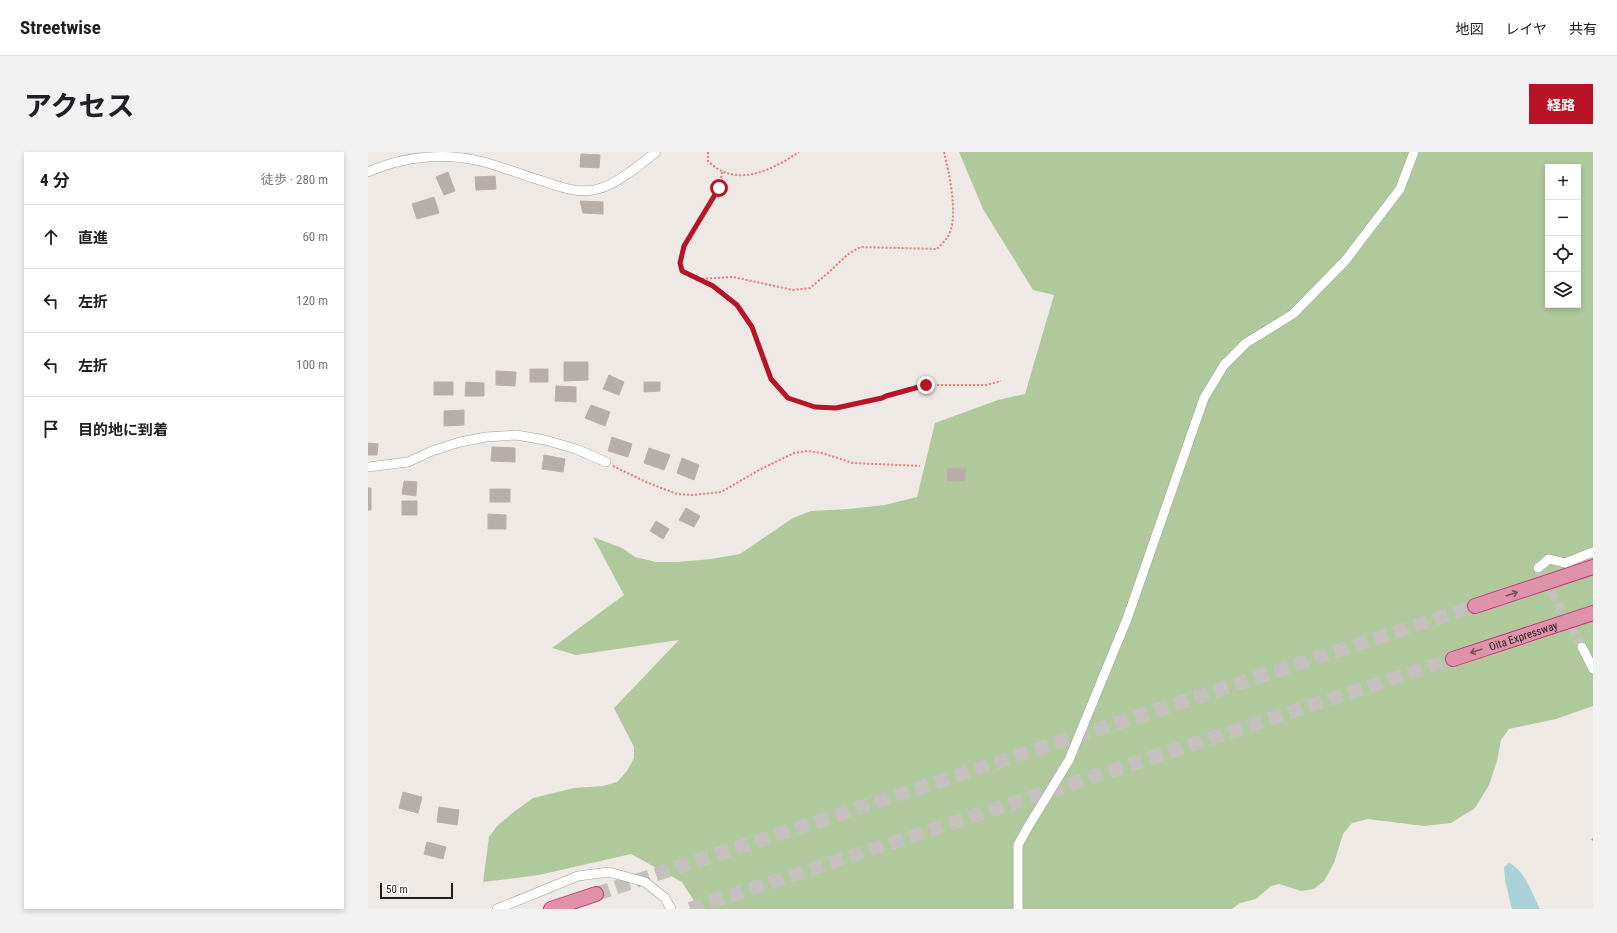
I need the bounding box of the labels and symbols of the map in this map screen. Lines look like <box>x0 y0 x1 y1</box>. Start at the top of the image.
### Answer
route start <box>710 179 728 197</box>
route end <box>917 376 935 394</box>
one-way arrow <box>1505 589 1517 597</box>
street label: Oita Expressway <box>1488 619 1560 654</box>
one-way arrow <box>1470 648 1483 655</box>
scale bar <box>380 881 453 900</box>

